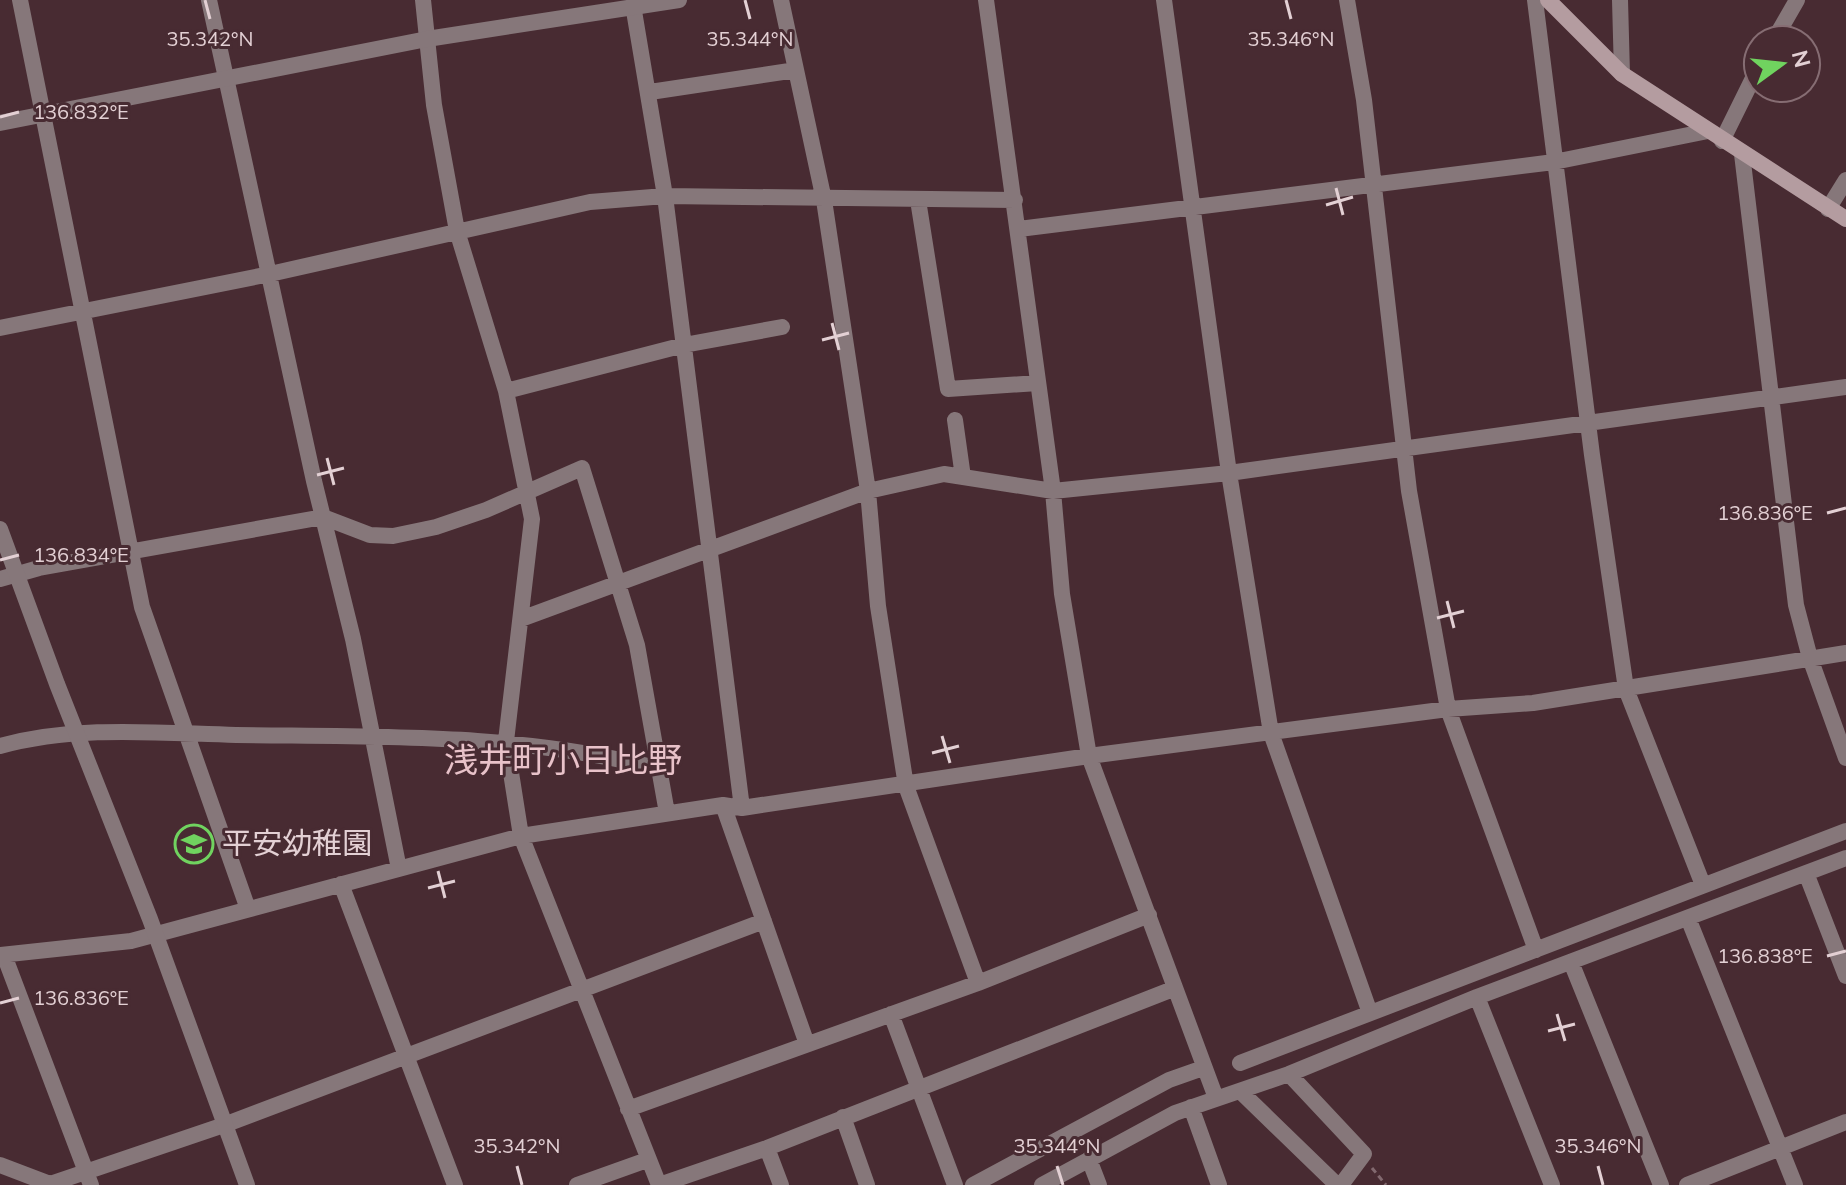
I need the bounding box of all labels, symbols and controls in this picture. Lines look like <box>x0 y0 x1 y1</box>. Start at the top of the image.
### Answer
north arrow <box>1742 24 1822 104</box>
text: 35.342°N <box>167 26 253 51</box>
text: 35.344°N <box>707 26 793 51</box>
text: 35.346°N <box>1248 26 1334 51</box>
text: N <box>1786 47 1817 70</box>
text: 136.832°E <box>33 99 129 124</box>
text: 136.836°E <box>1717 500 1813 525</box>
text: 136.834°E <box>33 542 129 567</box>
district label: 浅井町小日比野 <box>444 738 682 781</box>
school or university icon: 平安幼稚園 <box>173 823 215 865</box>
place label: 平安幼稚園 <box>222 824 372 862</box>
text: 136.838°E <box>1717 943 1813 968</box>
text: 136.836°E <box>33 985 129 1010</box>
text: 35.342°N <box>474 1133 560 1158</box>
text: 35.344°N <box>1014 1133 1100 1158</box>
text: 35.346°N <box>1555 1133 1641 1158</box>

